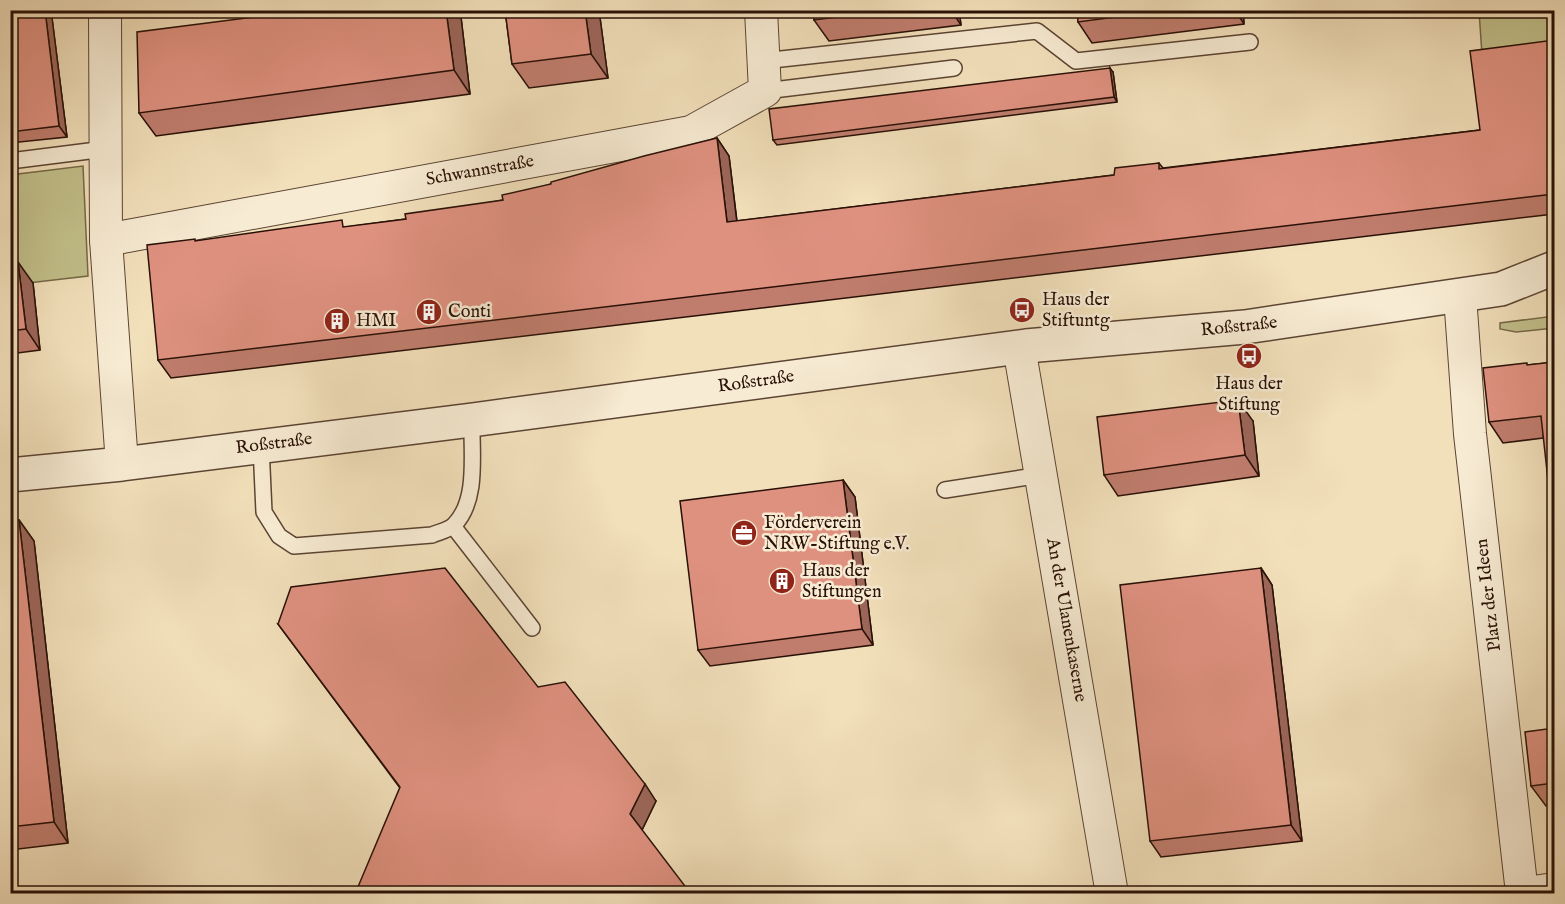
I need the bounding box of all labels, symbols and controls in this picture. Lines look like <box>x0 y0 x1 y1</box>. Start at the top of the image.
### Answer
street label: Schwannstraße <box>424 150 536 192</box>
place label: Haus der Stiftuntg <box>1042 289 1110 333</box>
bus stop icon: Haus der Stiftuntg <box>1007 295 1037 325</box>
building icon: Conti <box>414 297 444 327</box>
place label: Conti <box>448 301 491 324</box>
building icon: HMI <box>322 306 352 336</box>
place label: HMI <box>356 310 396 333</box>
street label: Roßstraße <box>1199 312 1279 342</box>
bus stop icon: Haus der Stiftung <box>1234 341 1264 371</box>
street label: Roßstraße <box>716 365 796 399</box>
place label: Haus der Stiftung <box>1215 373 1283 417</box>
street label: Roßstraße <box>234 428 314 460</box>
place label: Förderverein NRW-Stiftung e.V. <box>764 512 909 556</box>
office icon: Förderverein NRW-Stiftung e.V. <box>729 518 759 548</box>
street label: An der Ulanenkaserne <box>1040 535 1092 704</box>
street label: Platz der Ideen <box>1471 537 1507 653</box>
place label: Haus der Stiftungen <box>802 560 882 604</box>
building icon: Haus der Stiftungen <box>767 566 797 596</box>

